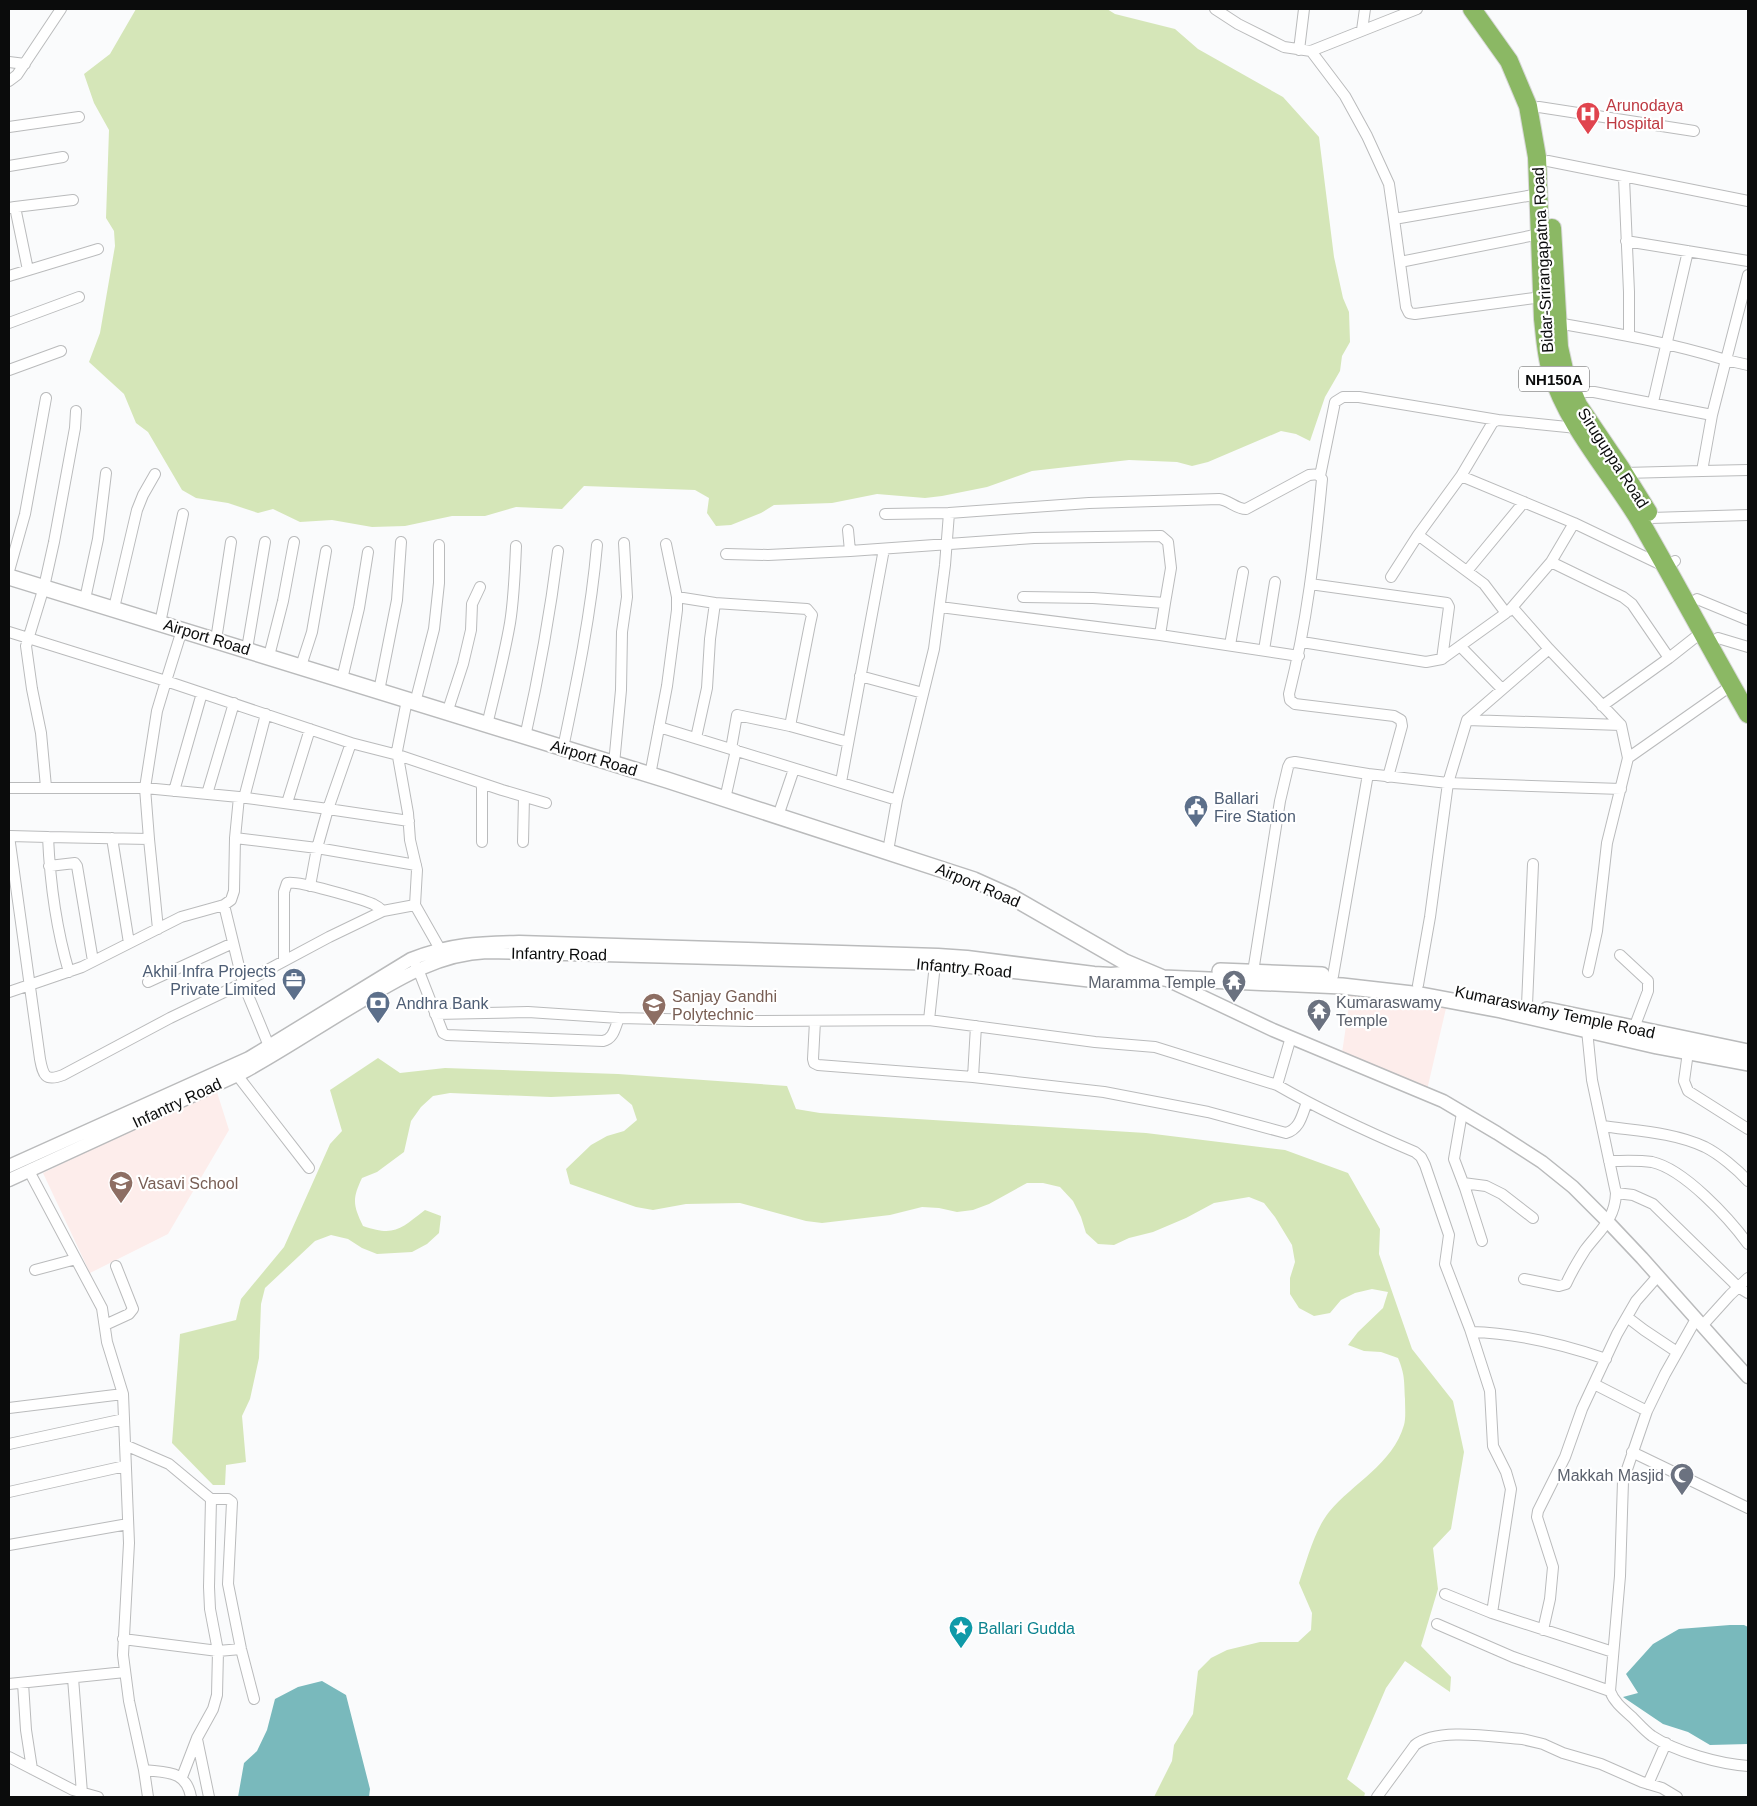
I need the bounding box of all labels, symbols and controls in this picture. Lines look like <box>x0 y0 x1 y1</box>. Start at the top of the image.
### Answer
place label: Arunodaya Hospital <box>1606 97 1683 132</box>
hospital icon: Arunodaya Hospital <box>1575 101 1601 135</box>
street label: Bidar-Srirangapatna Road <box>1530 167 1556 353</box>
road number: NH150A <box>1519 366 1589 392</box>
street label: Siruguppa Road <box>1574 405 1652 511</box>
street label: Airport Road <box>162 616 252 658</box>
street label: Airport Road <box>549 737 639 779</box>
place label: Ballari Fire Station <box>1214 790 1296 825</box>
public building icon: Ballari Fire Station <box>1183 794 1209 828</box>
street label: Airport Road <box>933 860 1023 910</box>
street label: Infantry Road <box>511 945 607 963</box>
street label: Infantry Road <box>915 955 1013 981</box>
place label: Akhil Infra Projects Private Limited <box>143 963 276 998</box>
office icon: Akhil Infra Projects Private Limited <box>281 967 307 1001</box>
temple icon: Maramma Temple <box>1221 969 1247 1003</box>
place label: Maramma Temple <box>1088 974 1216 991</box>
street label: Kumaraswamy Temple Road <box>1453 982 1657 1042</box>
place label: Sanjay Gandhi Polytechnic <box>672 988 777 1023</box>
bank icon: Andhra Bank <box>365 990 391 1024</box>
school or university icon: Sanjay Gandhi Polytechnic <box>641 992 667 1026</box>
place label: Kumaraswamy Temple <box>1336 994 1442 1029</box>
place label: Andhra Bank <box>396 995 490 1012</box>
temple icon: Kumaraswamy Temple <box>1306 998 1332 1032</box>
street label: Infantry Road <box>130 1075 224 1131</box>
school or university icon: Vasavi School <box>108 1170 134 1204</box>
place label: Vasavi School <box>138 1175 238 1192</box>
mosque icon: Makkah Masjid <box>1669 1462 1695 1496</box>
place label: Makkah Masjid <box>1557 1467 1664 1484</box>
place icon: Ballari Gudda <box>948 1615 974 1649</box>
place label: Ballari Gudda <box>978 1620 1075 1637</box>

